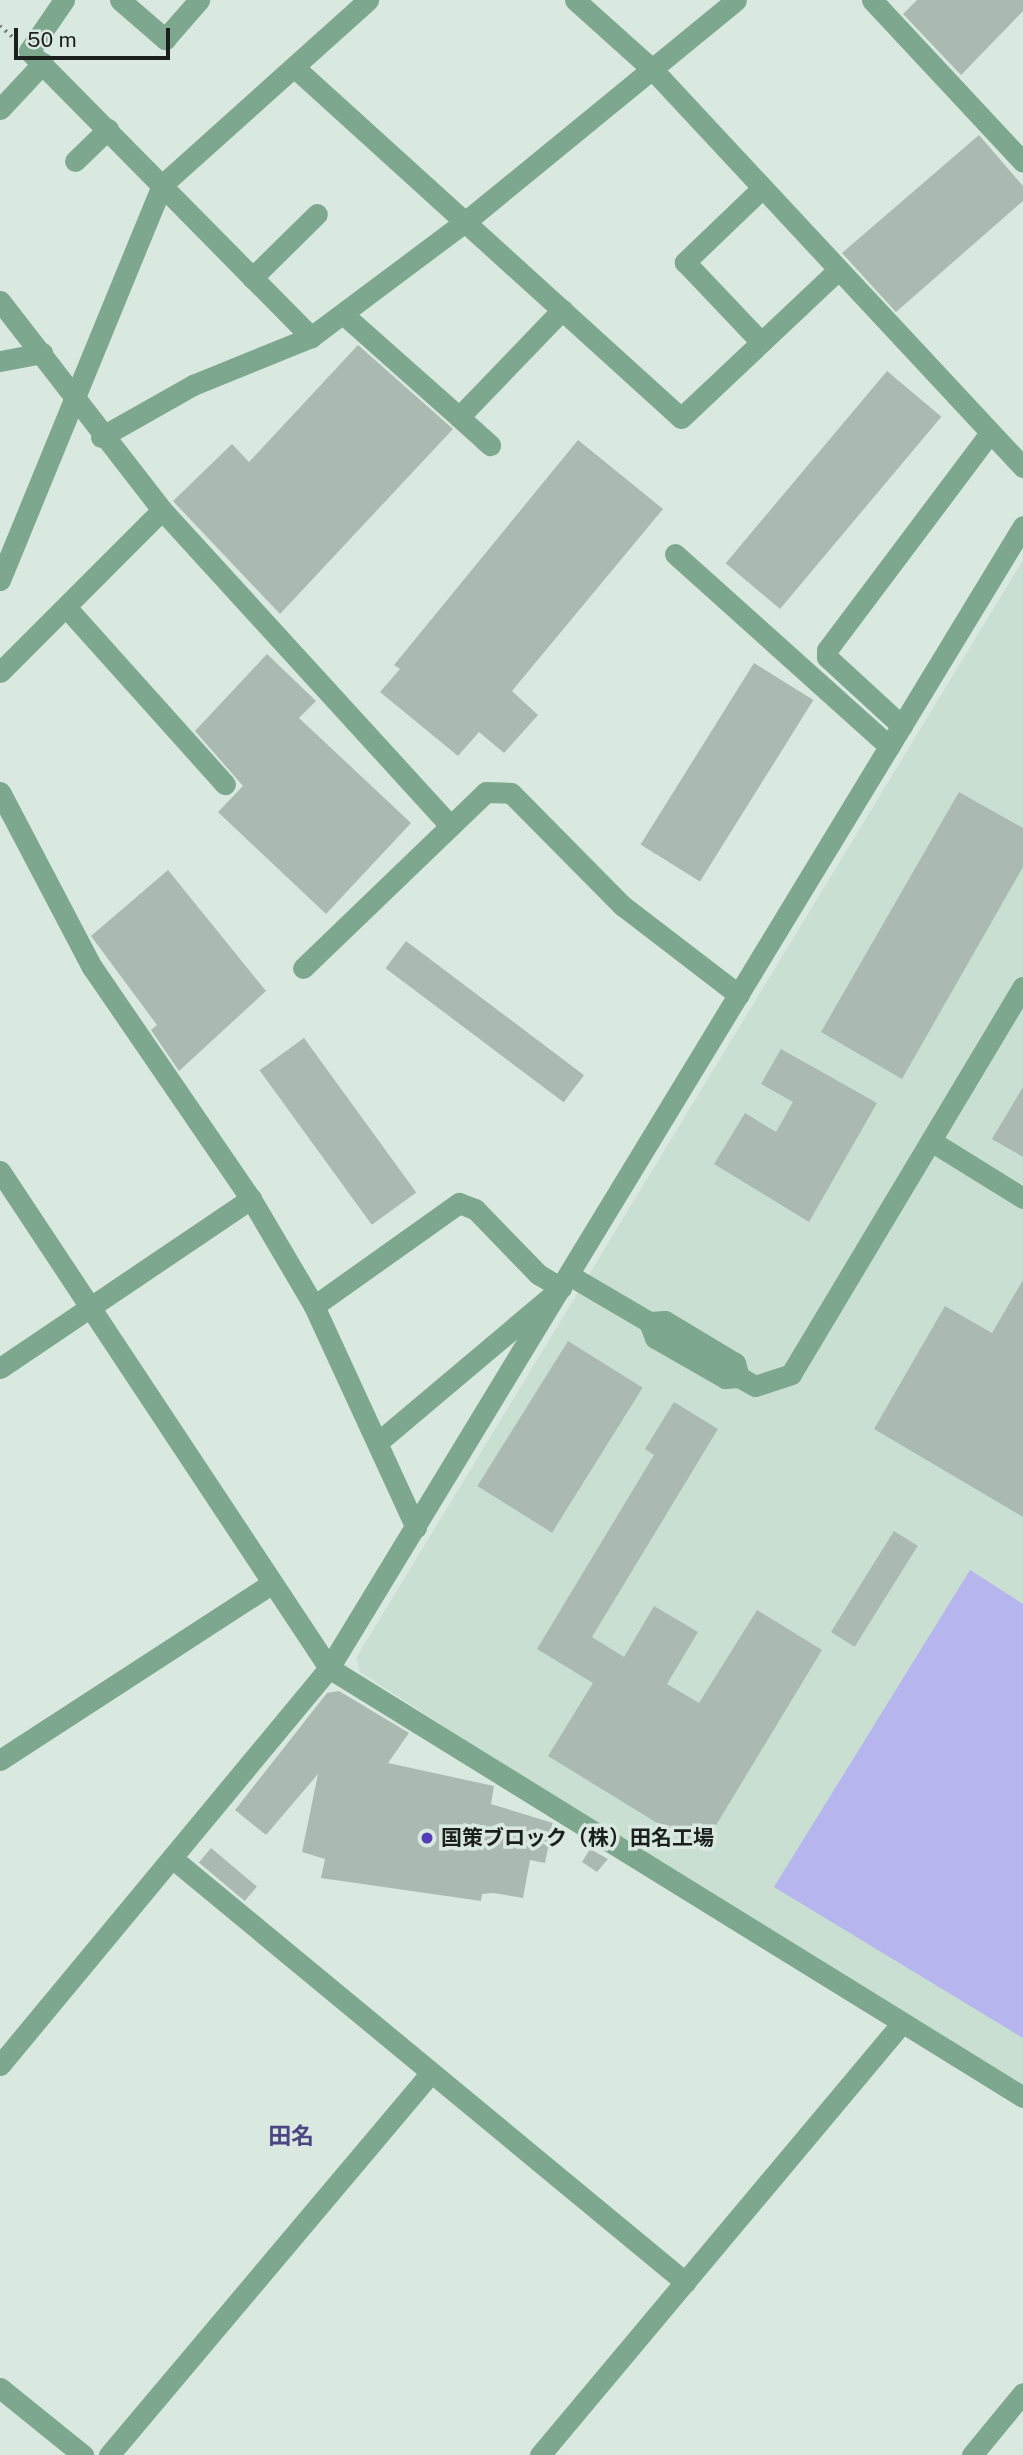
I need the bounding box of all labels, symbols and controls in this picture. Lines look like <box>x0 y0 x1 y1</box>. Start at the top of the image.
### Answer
scale bar <box>18 14 173 58</box>
text: 50 m <box>27 27 77 52</box>
place label: 国策ブロック（株）田名工場 <box>441 1825 714 1851</box>
marker: 国策ブロック（株）田名工場 <box>419 1830 435 1846</box>
district label: 田名 <box>268 2122 314 2150</box>

